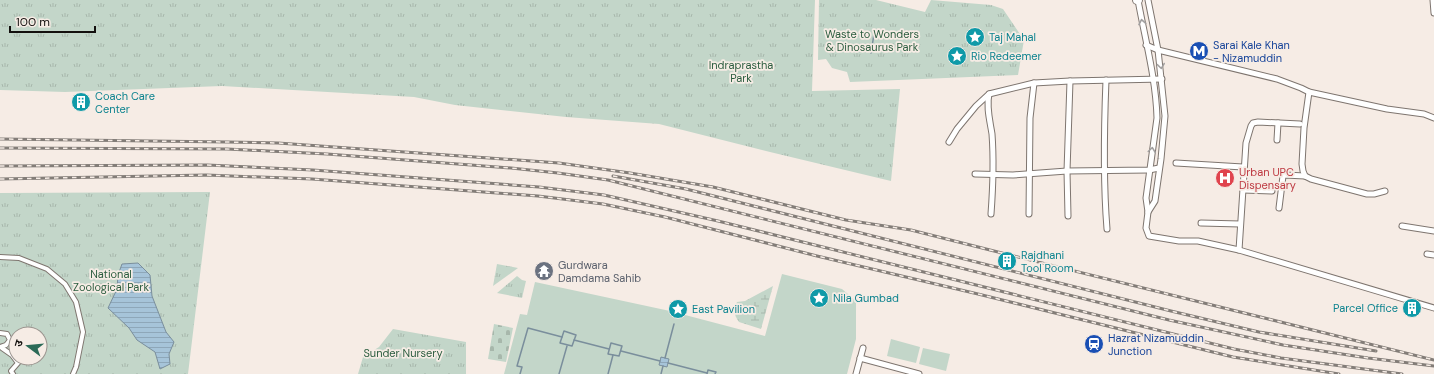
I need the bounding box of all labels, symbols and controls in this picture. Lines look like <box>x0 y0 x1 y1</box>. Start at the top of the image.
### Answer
scale bar <box>10 8 95 34</box>
text: 100 m <box>16 14 50 30</box>
one-way arrow <box>1138 19 1147 25</box>
place icon: Taj Mahal <box>964 26 986 48</box>
park label: Waste to Wonders & Dinosaurus Park <box>825 27 919 54</box>
place label: Taj Mahal <box>989 30 1036 44</box>
place label: Sarai Kale Khan - Nizamuddin <box>1213 38 1290 65</box>
metro station icon: Sarai Kale Khan - Nizamuddin <box>1188 40 1210 62</box>
place icon: Rio Redeemer <box>946 45 968 67</box>
place label: Rio Redeemer <box>971 49 1042 63</box>
park label: Indraprastha Park <box>709 58 773 85</box>
one-way arrow <box>1156 63 1165 69</box>
place label: Coach Care Center <box>95 89 155 116</box>
building icon: Coach Care Center <box>70 91 92 113</box>
one-way arrow <box>1147 147 1156 153</box>
place label: Urban UPC Dispensary <box>1239 165 1296 192</box>
hospital icon: Urban UPC Dispensary <box>1214 167 1236 189</box>
place label: Rajdhani Tool Room <box>1021 248 1074 275</box>
building icon: Rajdhani Tool Room <box>996 250 1018 272</box>
place label: Gurdwara Damdama Sahib <box>558 258 641 285</box>
temple icon: Gurdwara Damdama Sahib <box>533 260 555 282</box>
park label: National Zoological Park <box>73 267 149 294</box>
place icon: Nila Gumbad <box>808 287 830 309</box>
place label: Nila Gumbad <box>833 291 899 305</box>
building icon: Parcel Office <box>1401 297 1423 319</box>
place icon: East Pavilion <box>667 298 689 320</box>
place label: Parcel Office <box>1333 301 1398 315</box>
place label: East Pavilion <box>692 302 755 316</box>
north arrow <box>8 326 48 366</box>
place label: Hazrat Nizamuddin Junction <box>1108 331 1204 358</box>
station icon: Hazrat Nizamuddin Junction <box>1083 333 1105 355</box>
text: उ <box>11 338 26 348</box>
park label: Sunder Nursery <box>363 346 443 360</box>

